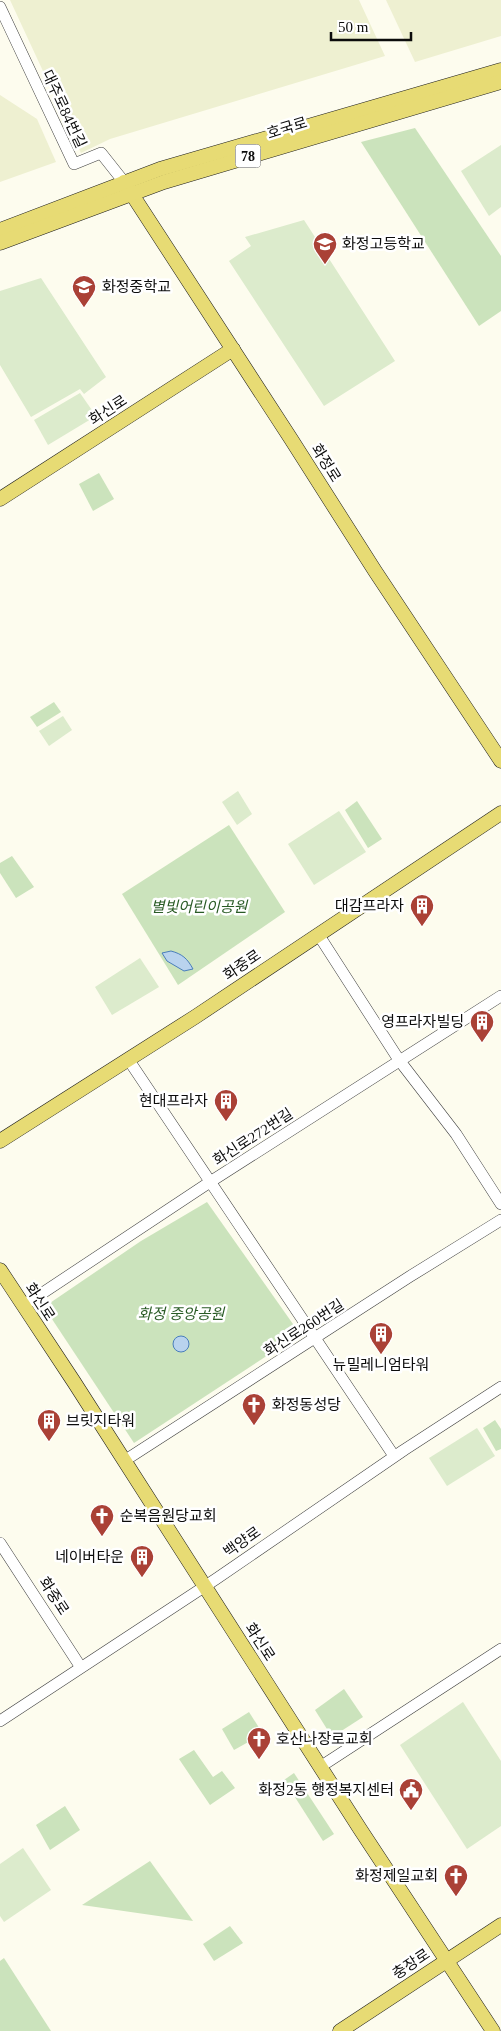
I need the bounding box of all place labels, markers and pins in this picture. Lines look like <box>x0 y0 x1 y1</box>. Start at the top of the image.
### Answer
school or university icon: 화정고등학교 <box>312 231 338 265</box>
place label: 화정고등학교 <box>342 235 425 252</box>
school or university icon: 화정중학교 <box>71 274 97 308</box>
place label: 화정중학교 <box>102 278 171 295</box>
building icon: 대감프라자 <box>409 893 435 927</box>
place label: 대감프라자 <box>335 898 404 914</box>
building icon: 영프라자빌딩 <box>469 1009 495 1043</box>
place label: 영프라자빌딩 <box>381 1014 464 1030</box>
building icon: 현대프라자 <box>213 1088 239 1122</box>
place label: 현대프라자 <box>139 1092 208 1109</box>
building icon: 뉴밀레니엄타워 <box>368 1321 394 1355</box>
place label: 뉴밀레니엄타워 <box>333 1357 429 1373</box>
church icon: 화정동성당 <box>241 1392 267 1426</box>
place label: 화정동성당 <box>272 1397 341 1413</box>
building icon: 브릿지타워 <box>36 1408 62 1442</box>
place label: 브릿지타워 <box>66 1413 135 1429</box>
church icon: 순복음원당교회 <box>89 1503 115 1537</box>
place label: 순복음원당교회 <box>120 1508 217 1524</box>
building icon: 네이버타운 <box>129 1544 155 1578</box>
place label: 네이버타운 <box>55 1549 124 1565</box>
church icon: 호산나장로교회 <box>246 1726 272 1760</box>
place label: 호산나장로교회 <box>276 1731 373 1747</box>
public building icon: 화정2동 행정복지센터 <box>398 1777 424 1811</box>
place label: 화정2동 행정복지센터 <box>259 1782 394 1798</box>
church icon: 화정제일교회 <box>443 1863 469 1897</box>
place label: 화정제일교회 <box>355 1868 438 1884</box>

